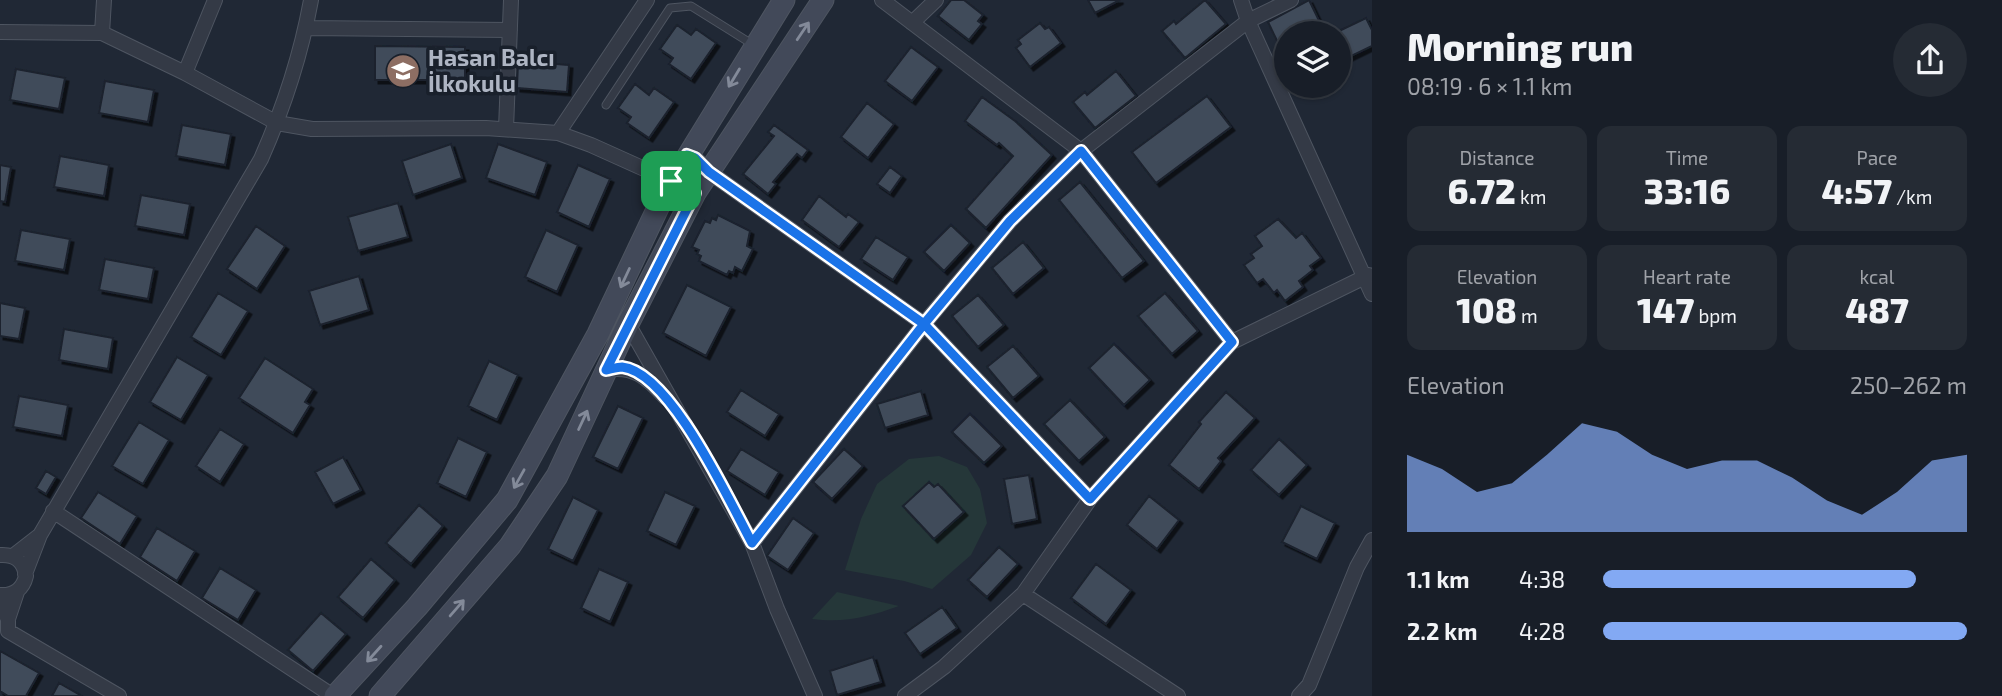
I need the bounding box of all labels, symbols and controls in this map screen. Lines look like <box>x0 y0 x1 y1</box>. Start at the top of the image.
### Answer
map controls <box>1274 21 1351 98</box>
button: layers <box>1274 21 1351 98</box>
one-way arrow <box>796 22 810 41</box>
text: Morning run <box>1407 23 1633 69</box>
button: share <box>1893 23 1967 97</box>
place label: Hasan Balcı İlkokulu <box>428 43 555 97</box>
school or university icon: Hasan Balcı İlkokulu <box>384 52 422 90</box>
one-way arrow <box>727 68 741 88</box>
text: 08:19 · 6 × 1.1 km <box>1407 72 1572 100</box>
text: Distance <box>1459 146 1535 169</box>
text: Time <box>1666 146 1708 169</box>
text: Pace <box>1857 146 1897 169</box>
pin <box>641 151 701 211</box>
icon: arrive <box>652 162 690 200</box>
text: 6.72 <box>1448 169 1516 211</box>
text: 33:16 <box>1644 169 1730 211</box>
text: 4:57 <box>1822 169 1892 211</box>
text: km <box>1516 185 1546 208</box>
text: /km <box>1892 185 1932 208</box>
text: Elevation <box>1457 265 1537 288</box>
text: Heart rate <box>1643 265 1731 288</box>
text: kcal <box>1860 265 1894 288</box>
one-way arrow <box>618 267 631 288</box>
text: 108 <box>1456 288 1517 330</box>
text: 147 <box>1637 288 1694 330</box>
text: 487 <box>1845 288 1909 330</box>
text: m <box>1517 304 1538 327</box>
text: bpm <box>1694 304 1737 327</box>
text: Elevation <box>1407 371 1505 399</box>
text: 250–262 m <box>1850 371 1967 399</box>
one-way arrow <box>577 410 590 431</box>
one-way arrow <box>512 468 526 488</box>
text: 1.1 km <box>1407 565 1470 593</box>
text: 4:38 <box>1519 565 1565 593</box>
one-way arrow <box>449 599 465 617</box>
text: 2.2 km <box>1407 617 1477 645</box>
text: 4:28 <box>1519 617 1565 645</box>
one-way arrow <box>366 645 382 663</box>

